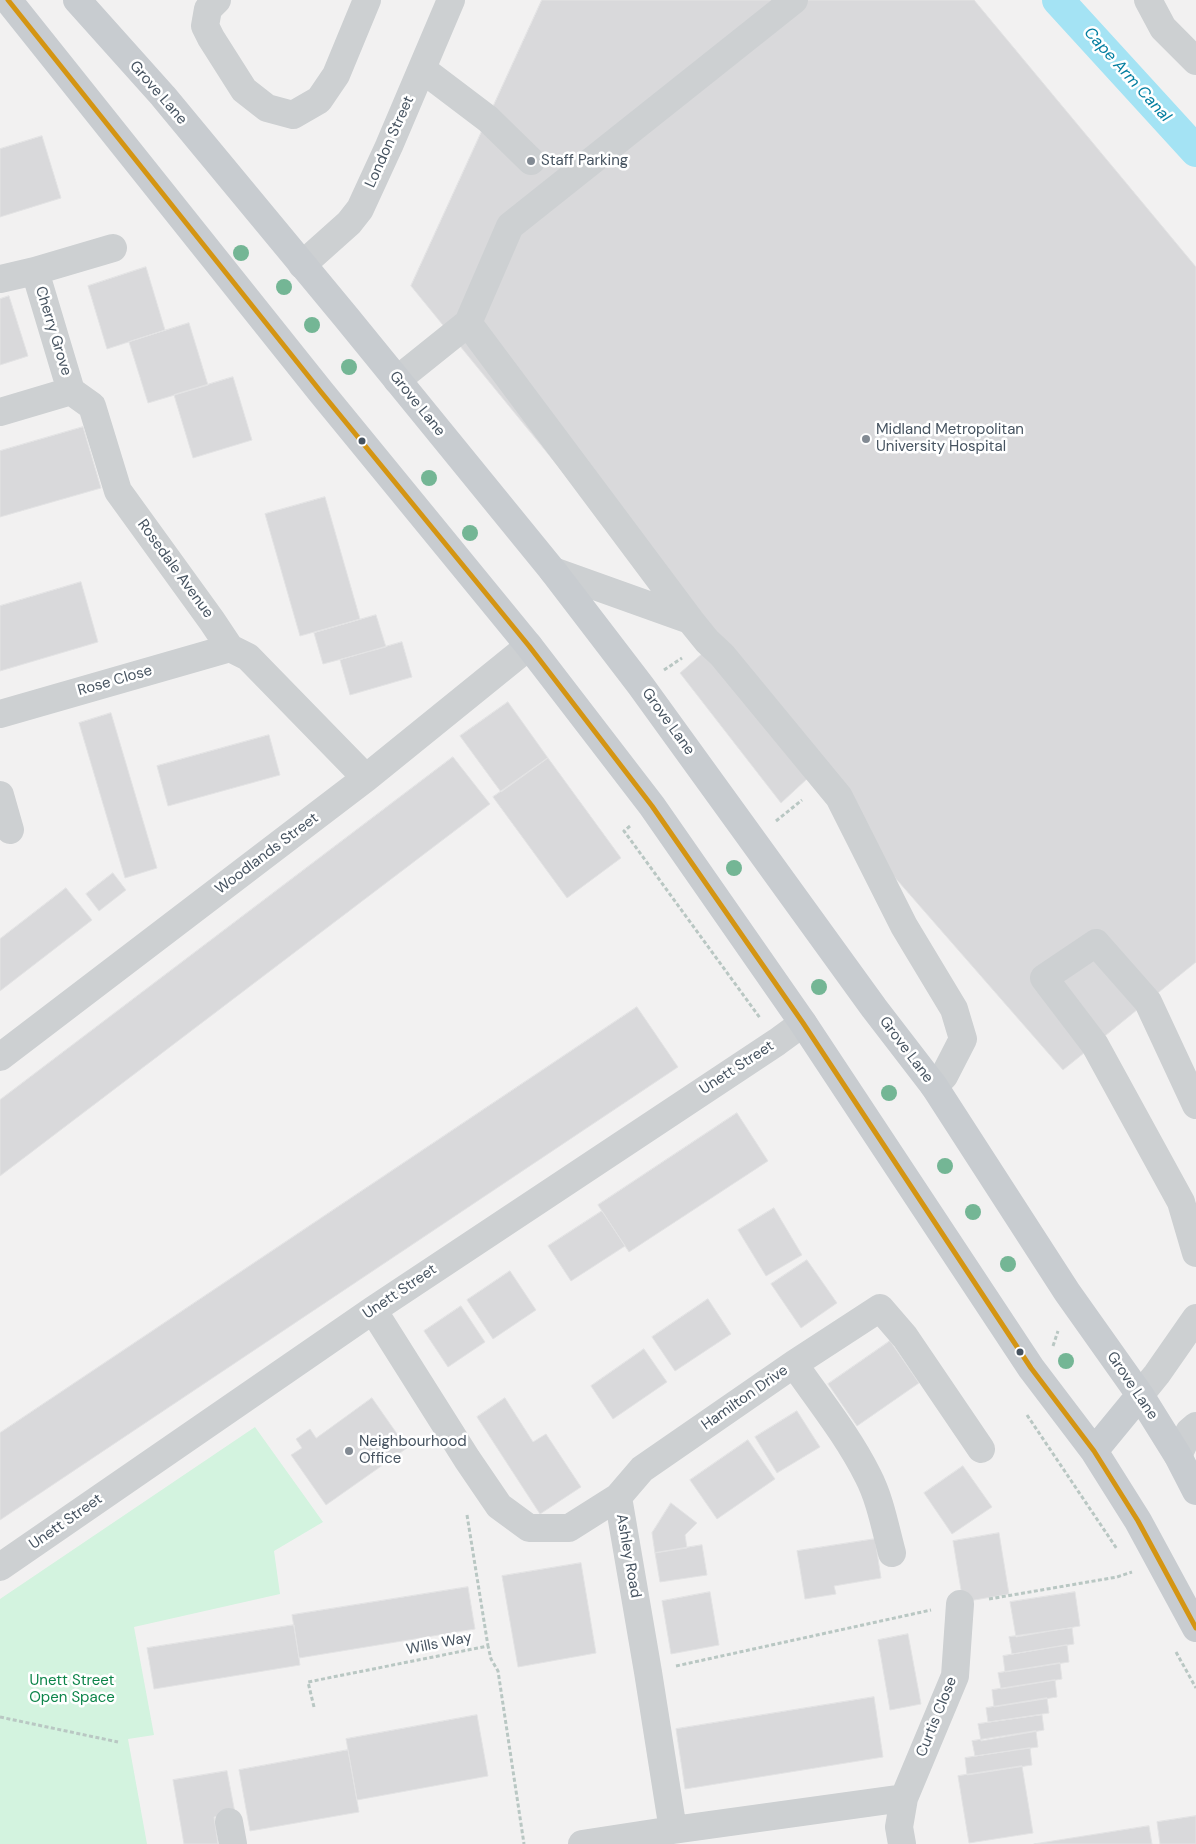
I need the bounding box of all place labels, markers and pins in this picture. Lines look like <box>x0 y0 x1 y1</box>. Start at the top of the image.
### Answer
place label: Staff Parking <box>541 152 628 170</box>
marker: Staff Parking <box>525 155 537 167</box>
place label: Midland Metropolitan University Hospital <box>876 421 1024 456</box>
marker: Midland Metropolitan University Hospital <box>860 433 872 445</box>
unlabelled marker <box>357 436 367 446</box>
unlabelled marker <box>1015 1347 1025 1357</box>
place label: Neighbourhood Office <box>359 1433 467 1468</box>
marker: Neighbourhood Office <box>343 1445 355 1457</box>

